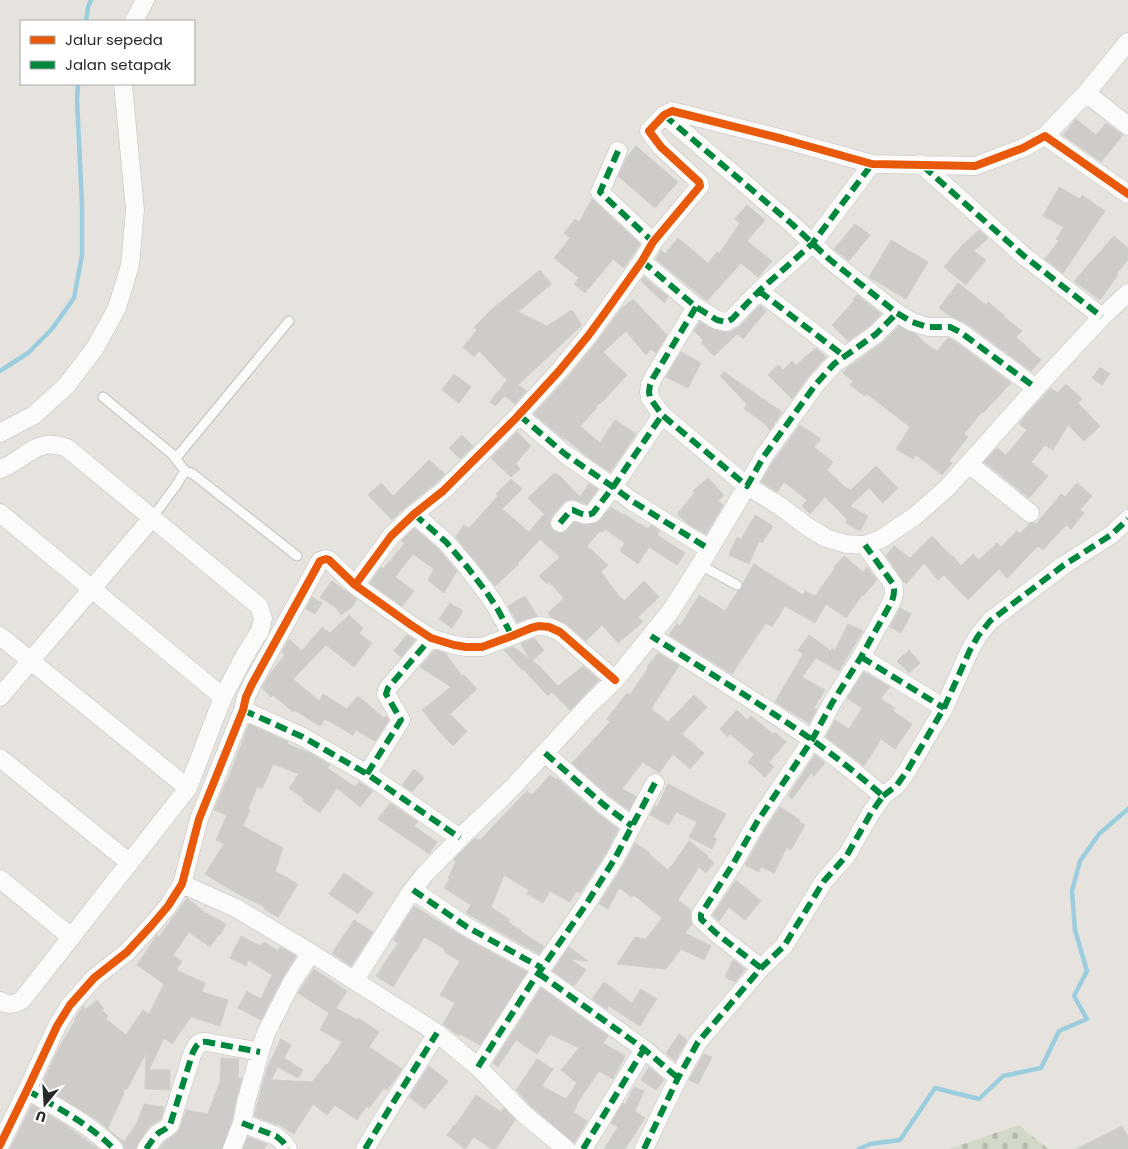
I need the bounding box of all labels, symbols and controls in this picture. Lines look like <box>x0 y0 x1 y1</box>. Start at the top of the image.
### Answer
legend <box>20 20 195 85</box>
text: Jalur sepeda <box>65 29 163 50</box>
text: Jalan setapak <box>65 54 172 75</box>
north arrow <box>20 1079 70 1129</box>
text: U <box>33 1105 49 1127</box>

